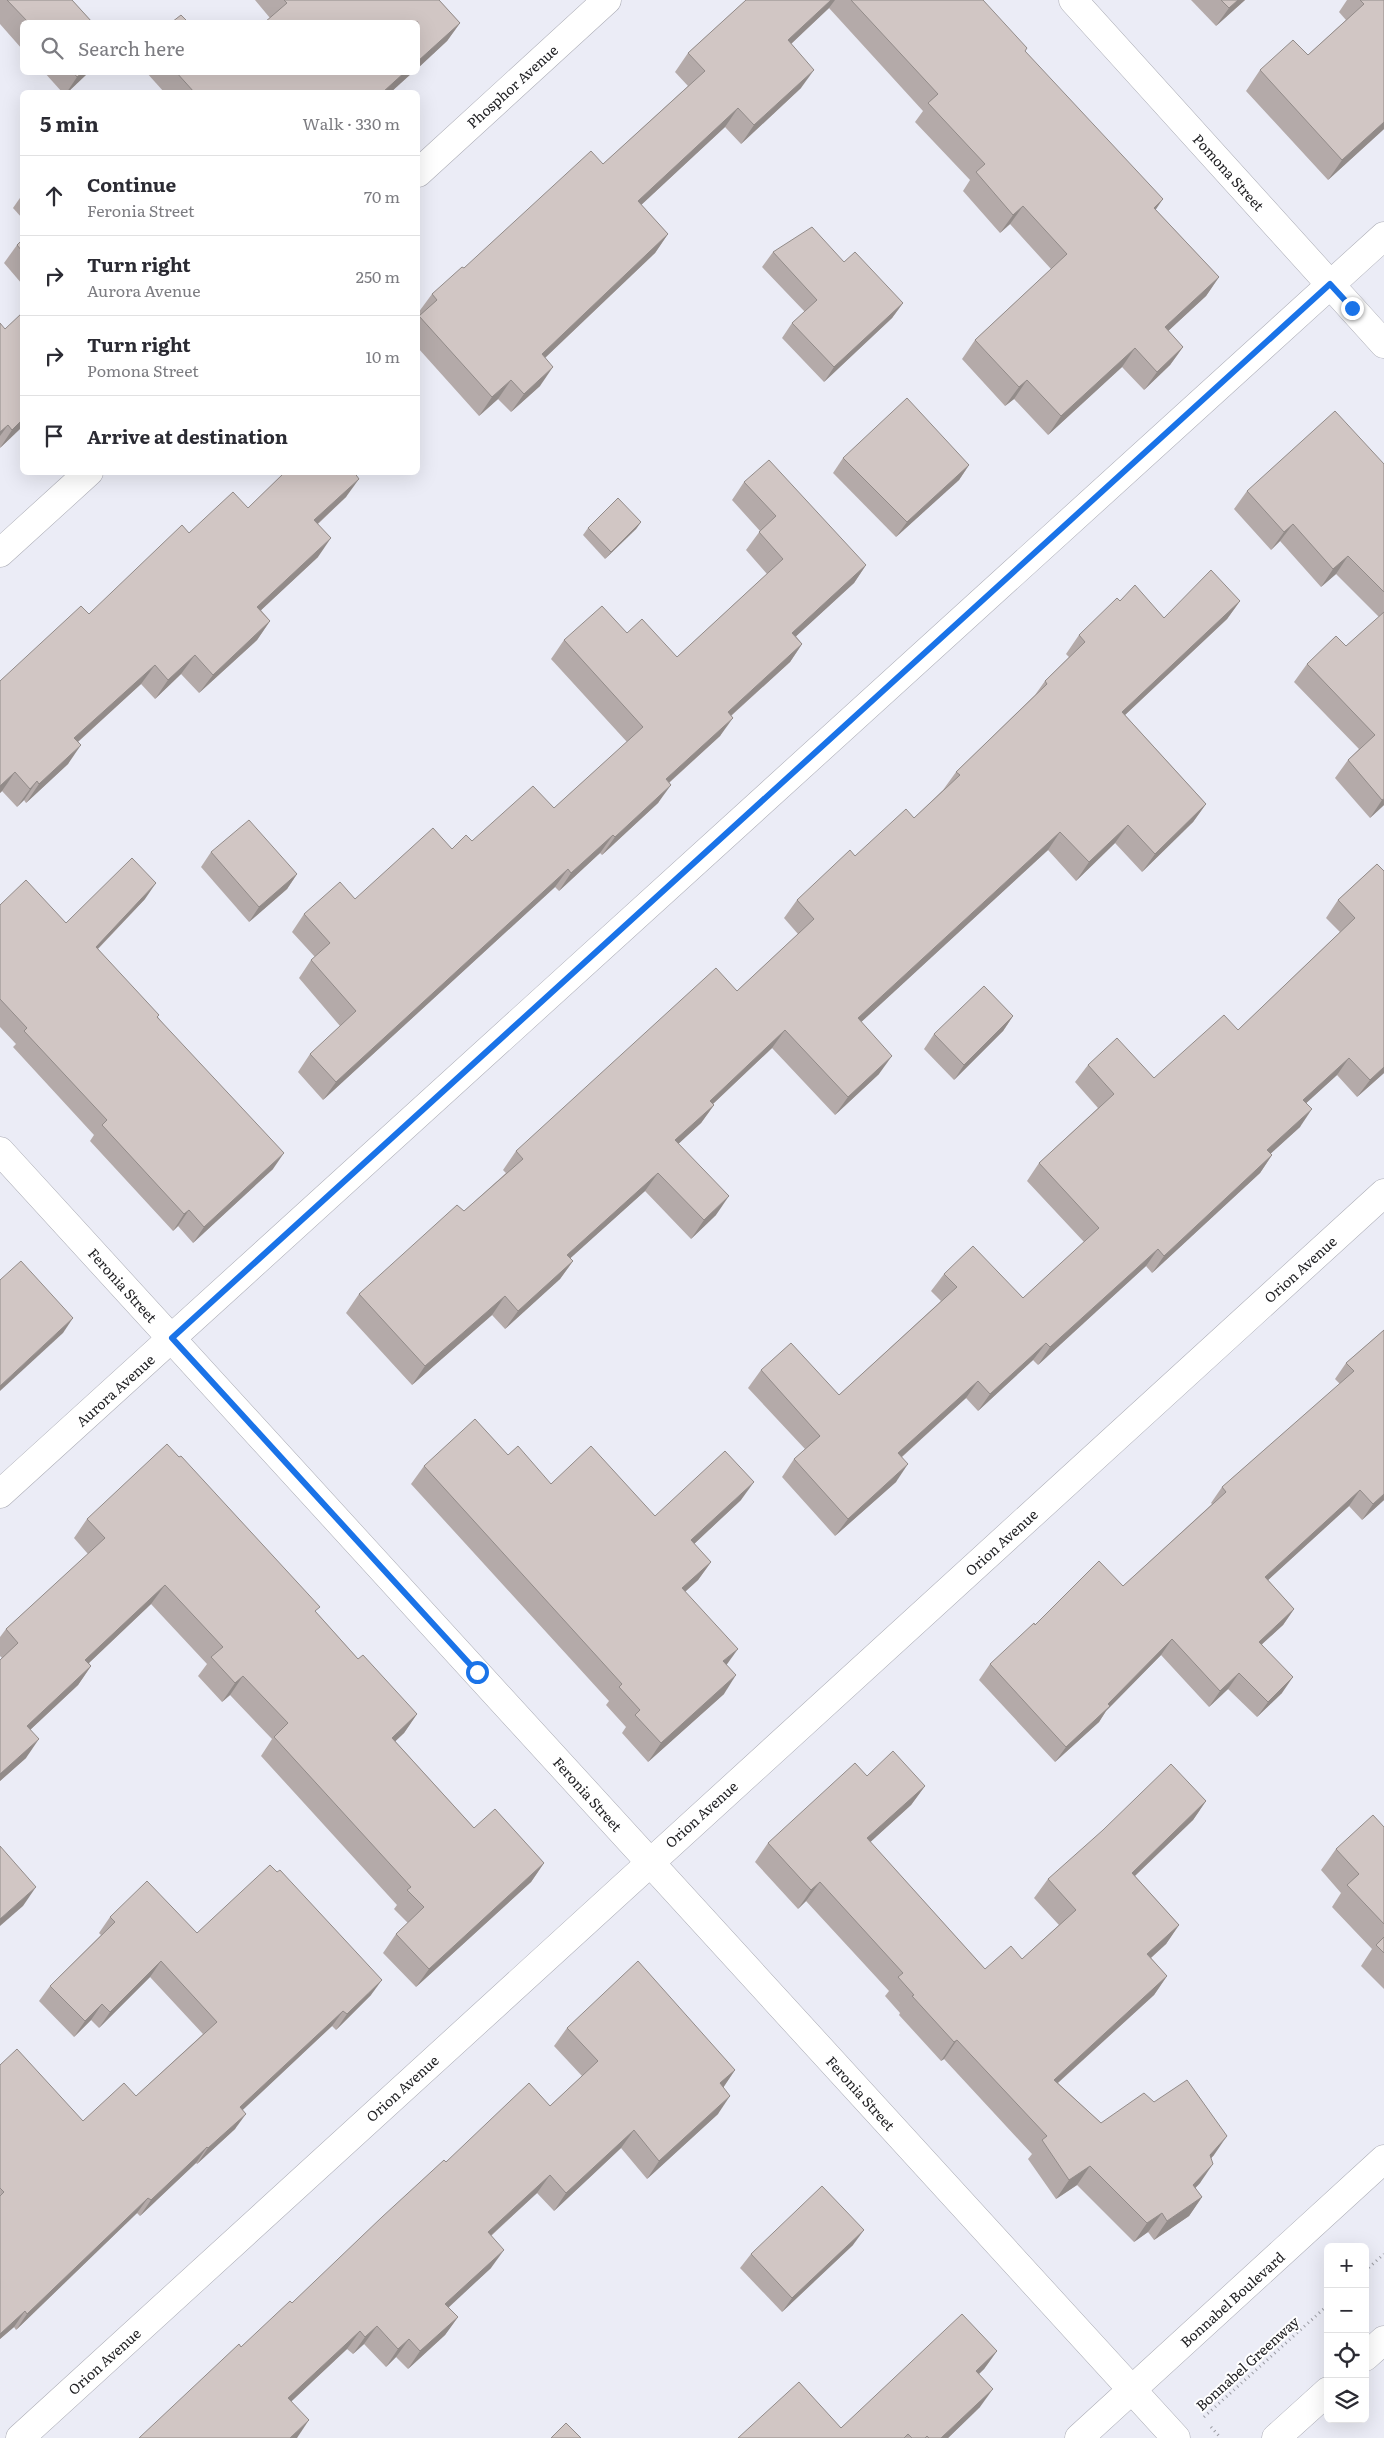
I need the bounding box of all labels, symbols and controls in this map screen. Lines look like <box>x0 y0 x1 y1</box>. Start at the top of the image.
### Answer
search box <box>20 20 420 75</box>
icon: search <box>38 34 66 62</box>
text: Search here <box>78 34 185 62</box>
street label: Phosphor Avenue <box>462 40 562 132</box>
text: 5 min <box>40 107 99 138</box>
text: Walk · 330 m <box>302 111 400 135</box>
street label: Pomona Street <box>1189 129 1269 215</box>
text: Continue <box>87 170 176 198</box>
icon: ahead <box>40 182 68 210</box>
text: 70 m <box>364 184 400 208</box>
text: Feronia Street <box>87 198 195 222</box>
text: Turn right <box>87 250 191 278</box>
icon: right <box>40 262 68 290</box>
text: 250 m <box>356 264 400 288</box>
text: Aurora Avenue <box>87 278 200 302</box>
route end <box>1341 297 1364 320</box>
text: Turn right <box>87 330 191 358</box>
icon: right <box>40 342 68 370</box>
text: 10 m <box>366 344 400 368</box>
text: Pomona Street <box>87 358 199 382</box>
icon: arrive <box>40 422 68 450</box>
text: Arrive at destination <box>87 422 288 450</box>
street label: Orion Avenue <box>1259 1231 1341 1307</box>
street label: Feronia Street <box>84 1243 162 1327</box>
street label: Aurora Avenue <box>71 1349 159 1431</box>
street label: Orion Avenue <box>960 1504 1042 1580</box>
route start <box>466 1661 489 1684</box>
street label: Feronia Street <box>549 1752 627 1836</box>
street label: Orion Avenue <box>660 1776 742 1852</box>
street label: Orion Avenue <box>361 2050 443 2126</box>
street label: Feronia Street <box>822 2051 900 2135</box>
map controls <box>1324 2243 1369 2423</box>
button: + <box>1324 2243 1369 2288</box>
street label: Bonnabel Boulevard <box>1175 2246 1289 2351</box>
button: − <box>1324 2288 1369 2333</box>
street label: Bonnabel Greenway <box>1191 2311 1304 2415</box>
street label: Orion Avenue <box>63 2323 145 2399</box>
button: locate <box>1324 2333 1369 2378</box>
button: layers <box>1324 2378 1369 2423</box>

